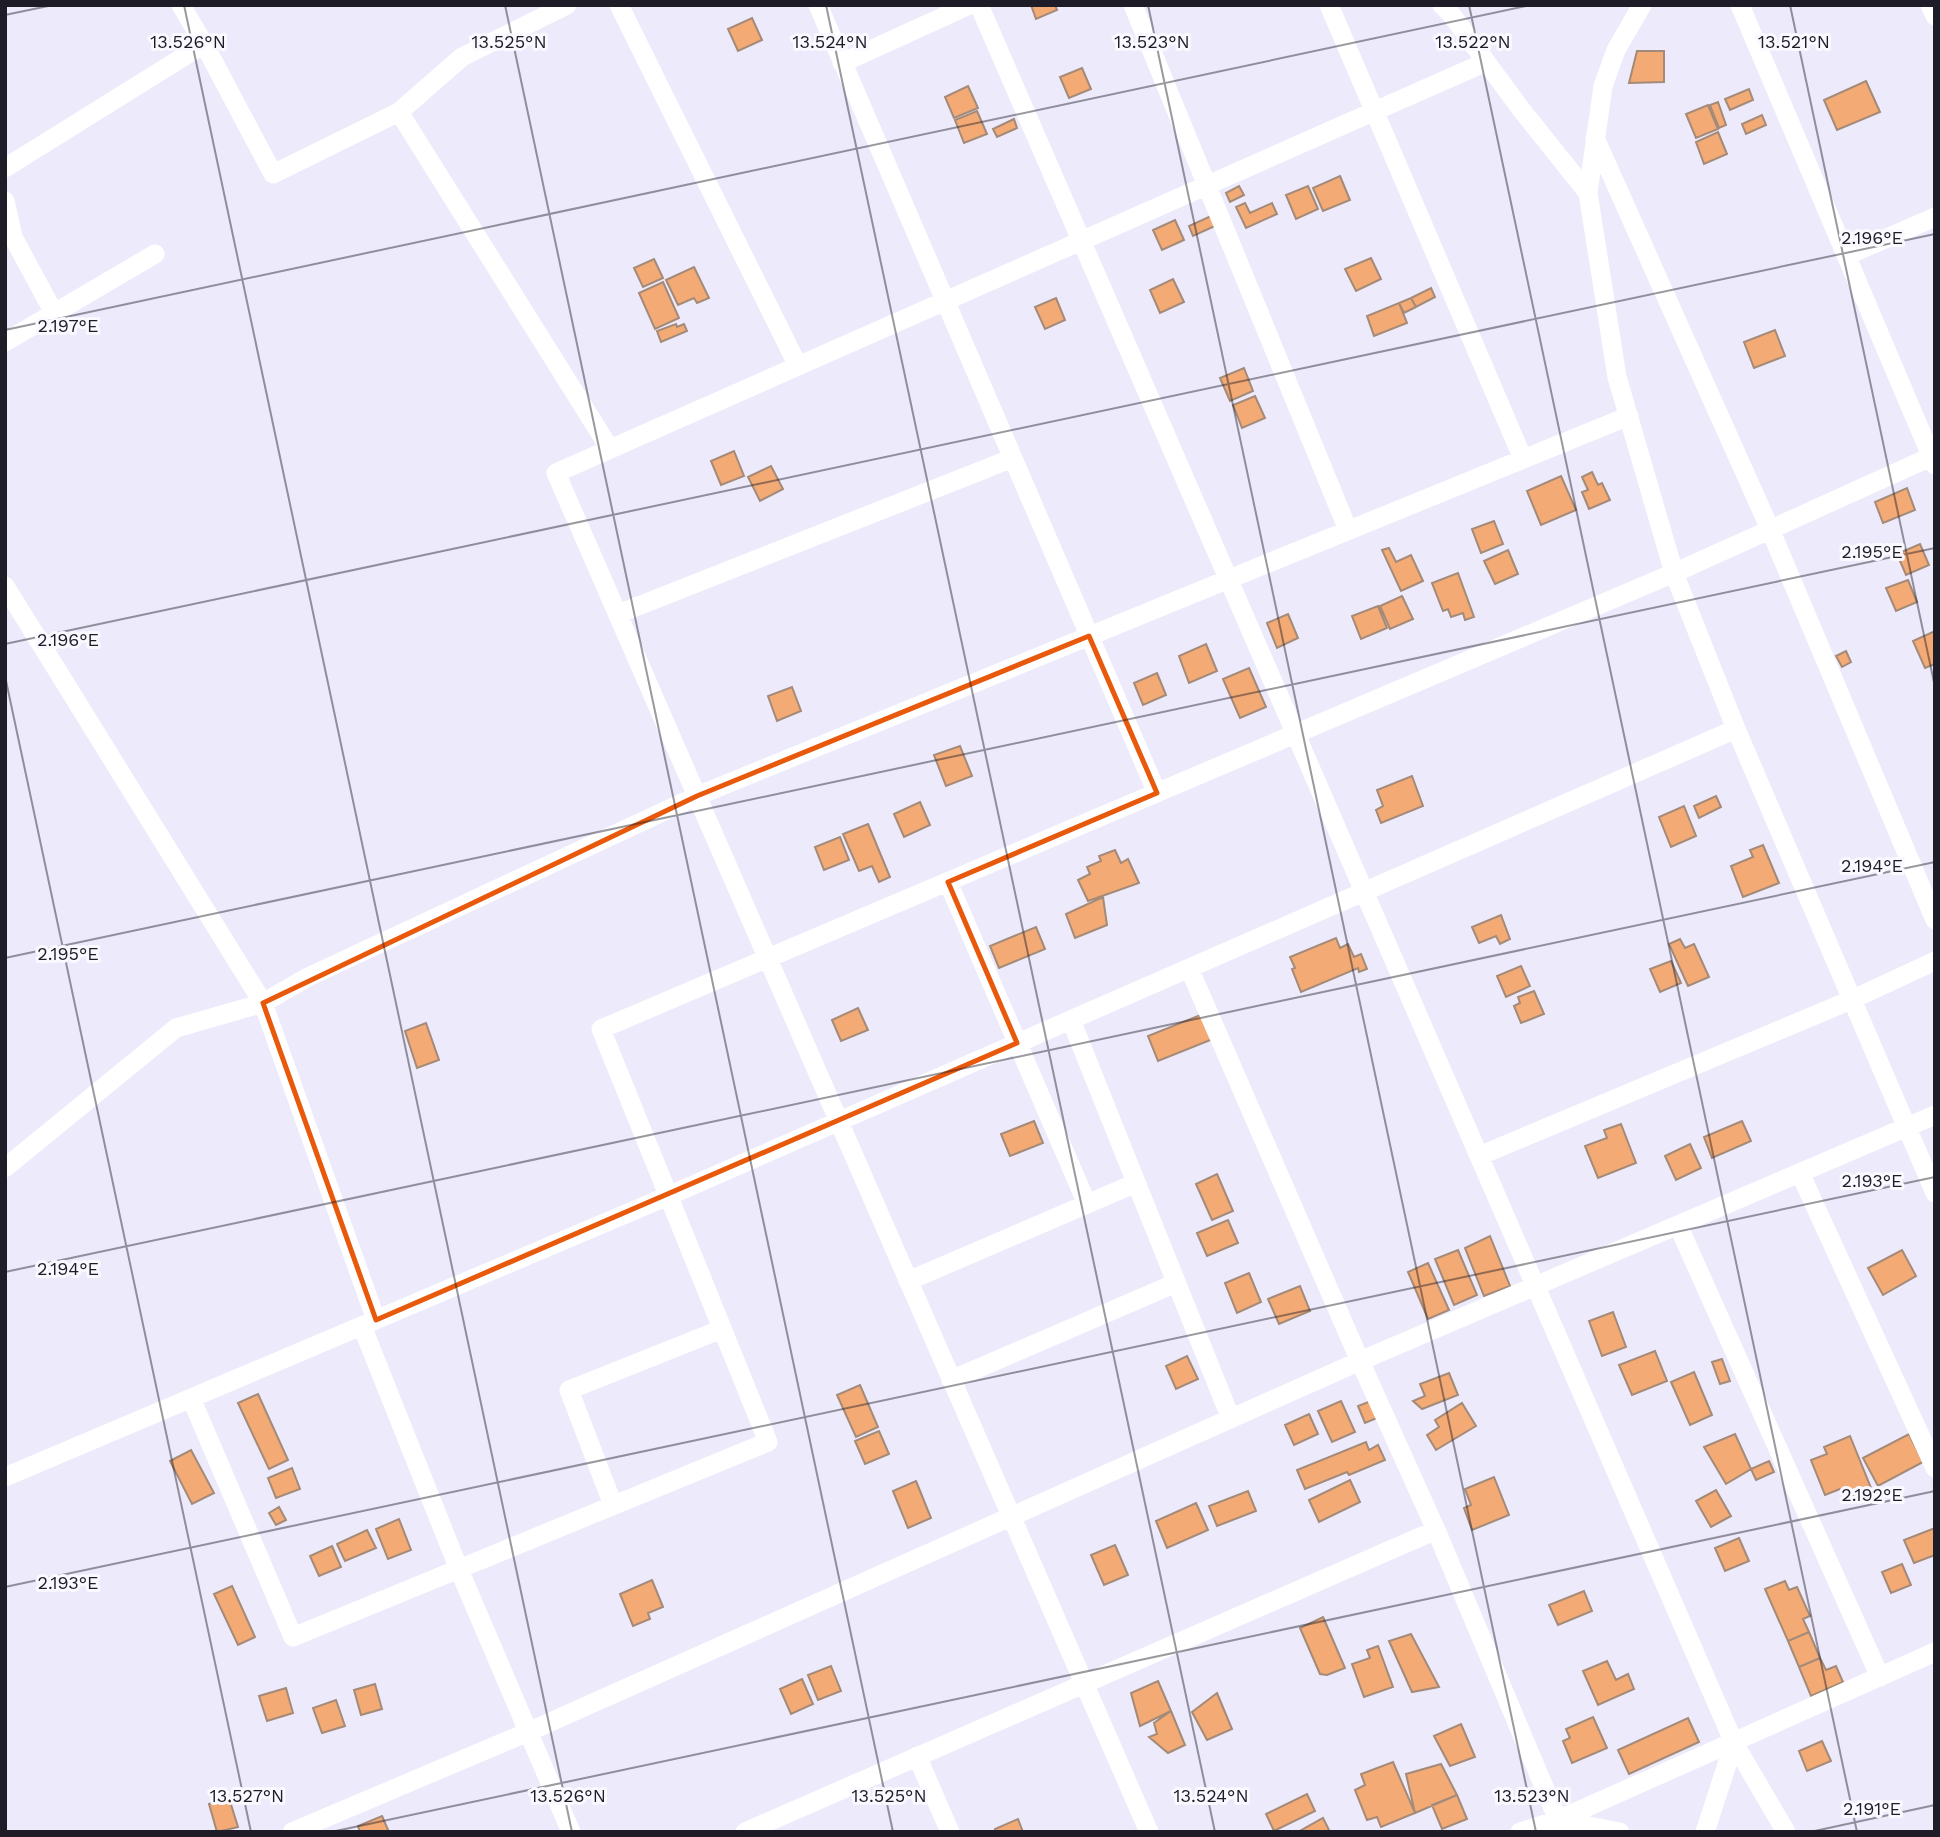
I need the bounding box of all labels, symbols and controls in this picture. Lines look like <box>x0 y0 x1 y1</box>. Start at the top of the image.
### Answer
text: 13.526°N <box>150 31 226 52</box>
text: 13.525°N <box>471 31 547 52</box>
text: 13.524°N <box>792 31 868 52</box>
text: 13.523°N <box>1114 31 1190 52</box>
text: 13.522°N <box>1435 31 1511 52</box>
text: 13.521°N <box>1758 31 1830 52</box>
text: 2.196°E <box>1841 227 1903 248</box>
text: 2.197°E <box>38 315 98 336</box>
text: 2.195°E <box>1841 541 1903 562</box>
text: 2.196°E <box>37 629 99 650</box>
text: 2.194°E <box>1841 855 1903 876</box>
text: 2.195°E <box>37 943 99 964</box>
text: 2.193°E <box>1841 1170 1903 1191</box>
text: 2.194°E <box>37 1258 99 1279</box>
text: 2.192°E <box>1841 1484 1903 1505</box>
text: 2.193°E <box>37 1572 99 1593</box>
text: 13.527°N <box>210 1785 284 1806</box>
text: 13.526°N <box>530 1785 606 1806</box>
text: 13.525°N <box>851 1785 927 1806</box>
text: 13.524°N <box>1173 1785 1249 1806</box>
text: 13.523°N <box>1494 1785 1570 1806</box>
text: 2.191°E <box>1843 1798 1901 1819</box>

